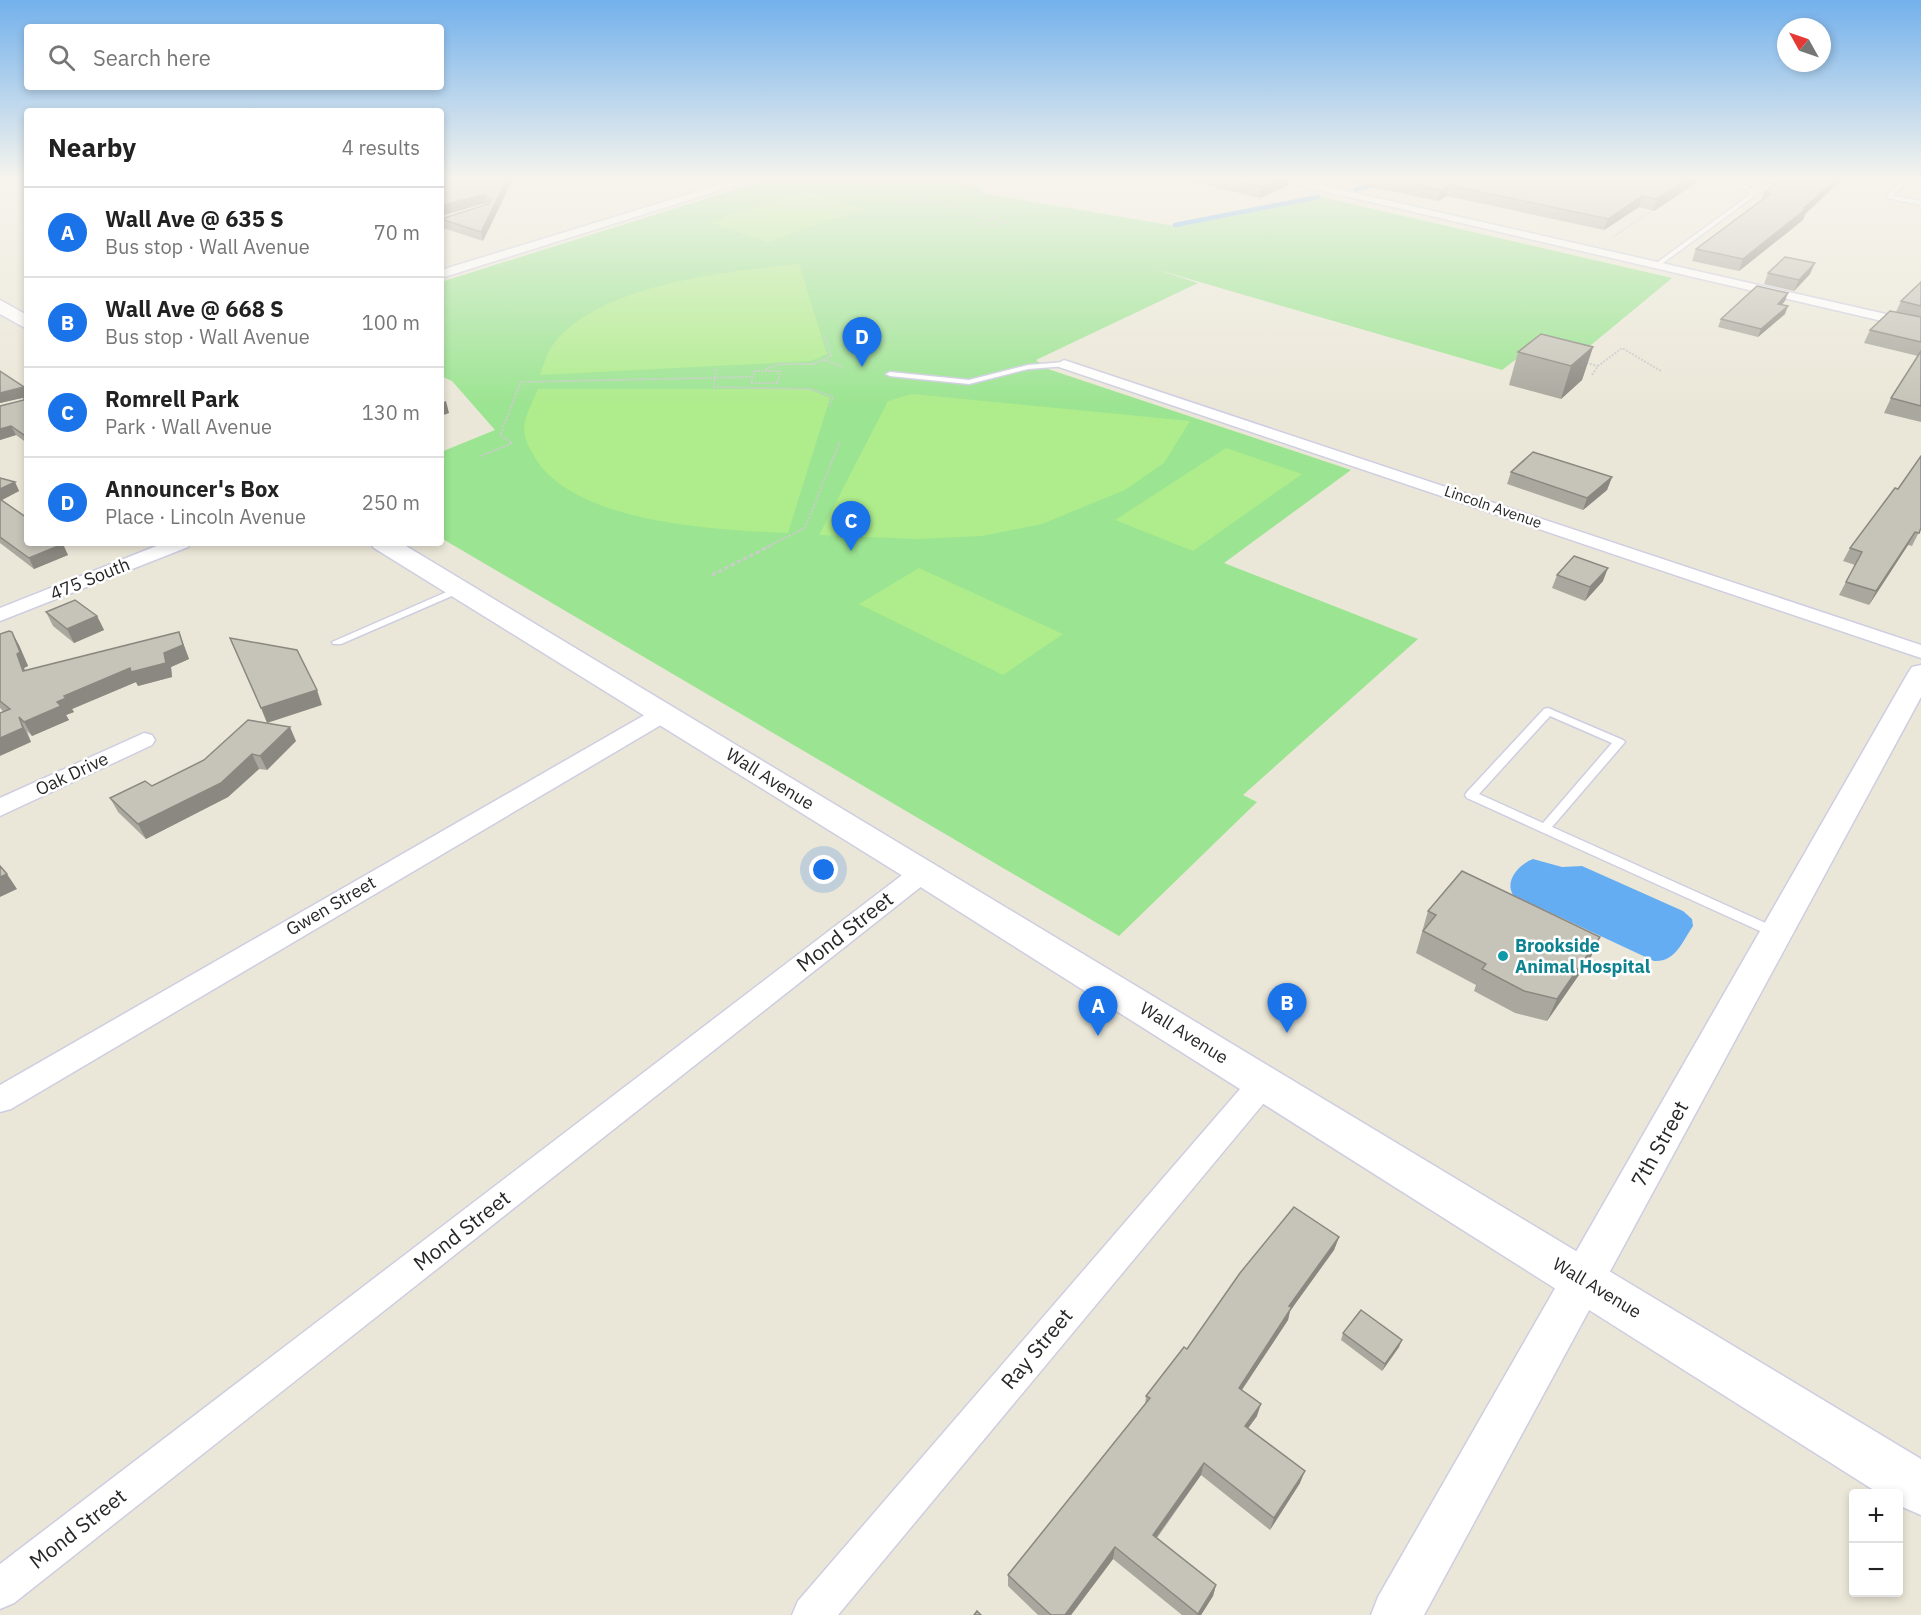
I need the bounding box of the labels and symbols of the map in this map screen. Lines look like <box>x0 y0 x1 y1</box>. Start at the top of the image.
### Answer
north arrow <box>1777 18 1831 72</box>
pin: D <box>842 318 882 367</box>
street label: Lincoln Avenue <box>1442 481 1544 532</box>
pin: C <box>832 502 870 551</box>
street label: 475 South <box>47 552 133 605</box>
street label: Wall Avenue <box>722 742 819 815</box>
street label: Oak Drive <box>32 747 112 800</box>
your location <box>809 855 838 884</box>
street label: Gwen Street <box>282 871 380 941</box>
street label: Mond Street <box>790 885 899 978</box>
place label: Brookside Animal Hospital <box>1515 934 1651 978</box>
marker: Brookside Animal Hospital <box>1496 949 1510 963</box>
pin: B <box>1268 984 1306 1033</box>
pin: A <box>1078 986 1118 1036</box>
street label: Wall Avenue <box>1136 996 1233 1069</box>
street label: 7th Street <box>1624 1095 1694 1192</box>
street label: Mond Street <box>407 1184 516 1277</box>
street label: Wall Avenue <box>1549 1252 1646 1323</box>
street label: Ray Street <box>994 1302 1078 1395</box>
street label: Mond Street <box>23 1482 132 1575</box>

